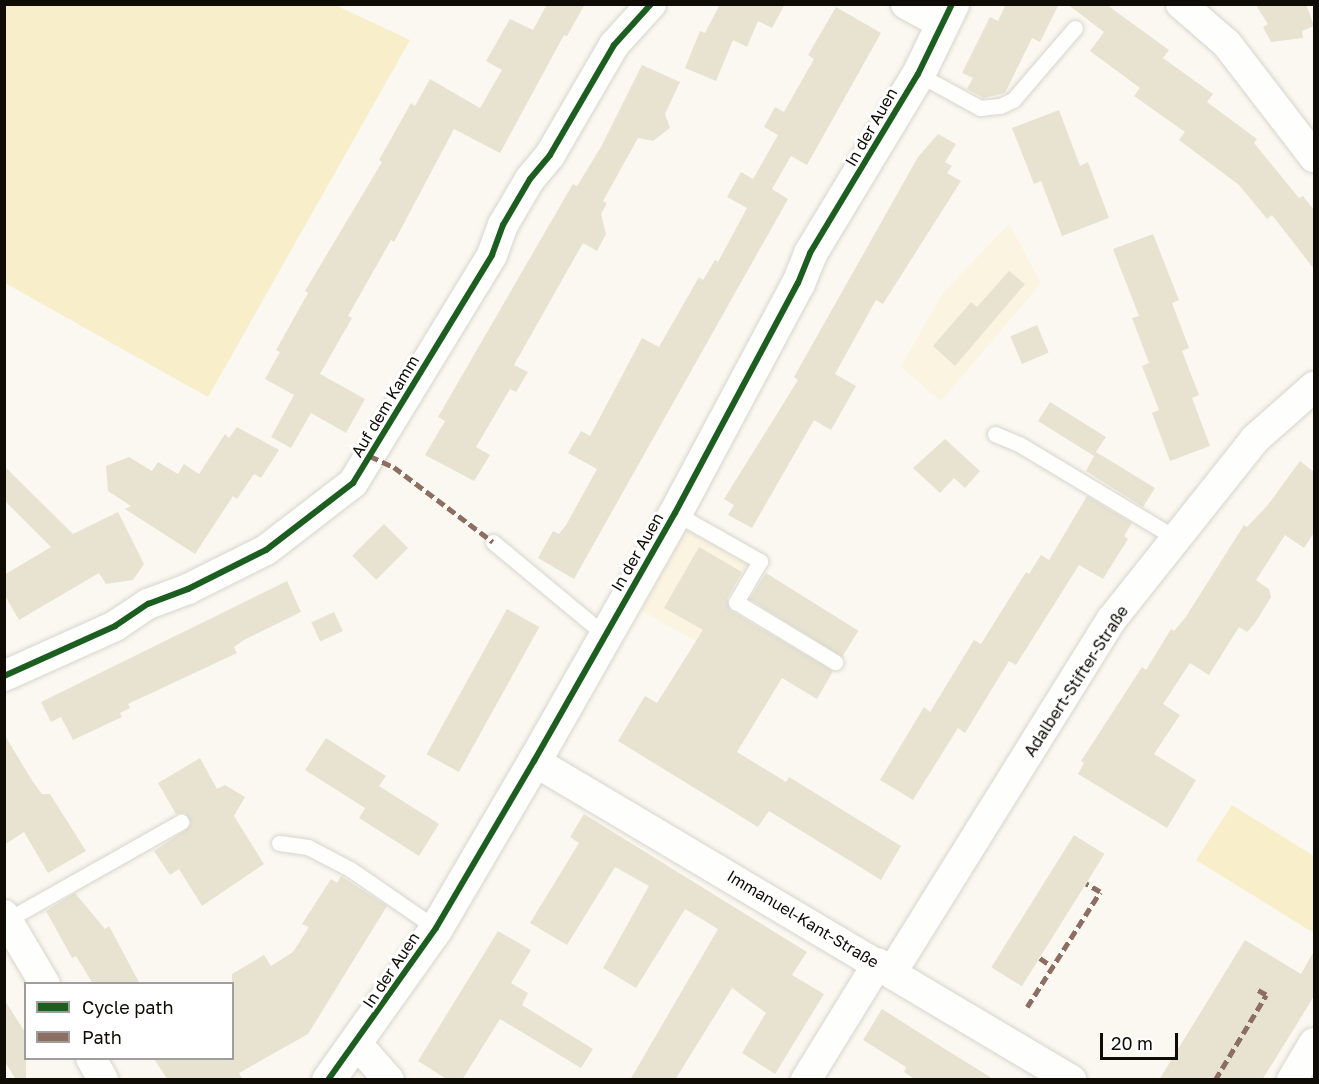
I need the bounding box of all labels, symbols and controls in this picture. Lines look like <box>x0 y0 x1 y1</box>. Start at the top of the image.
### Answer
street label: In der Auen <box>841 84 901 170</box>
street label: Auf dem Kamm <box>347 352 423 460</box>
street label: In der Auen <box>607 509 667 595</box>
street label: Adalbert-Stifter-Straße <box>1020 602 1132 760</box>
street label: Immanuel-Kant-Straße <box>724 866 882 972</box>
street label: In der Auen <box>359 928 423 1012</box>
legend <box>24 982 234 1060</box>
text: Cycle path <box>82 996 174 1018</box>
scale bar <box>1103 1021 1181 1059</box>
text: Path <box>82 1026 122 1048</box>
text: 20 m <box>1111 1032 1153 1054</box>

